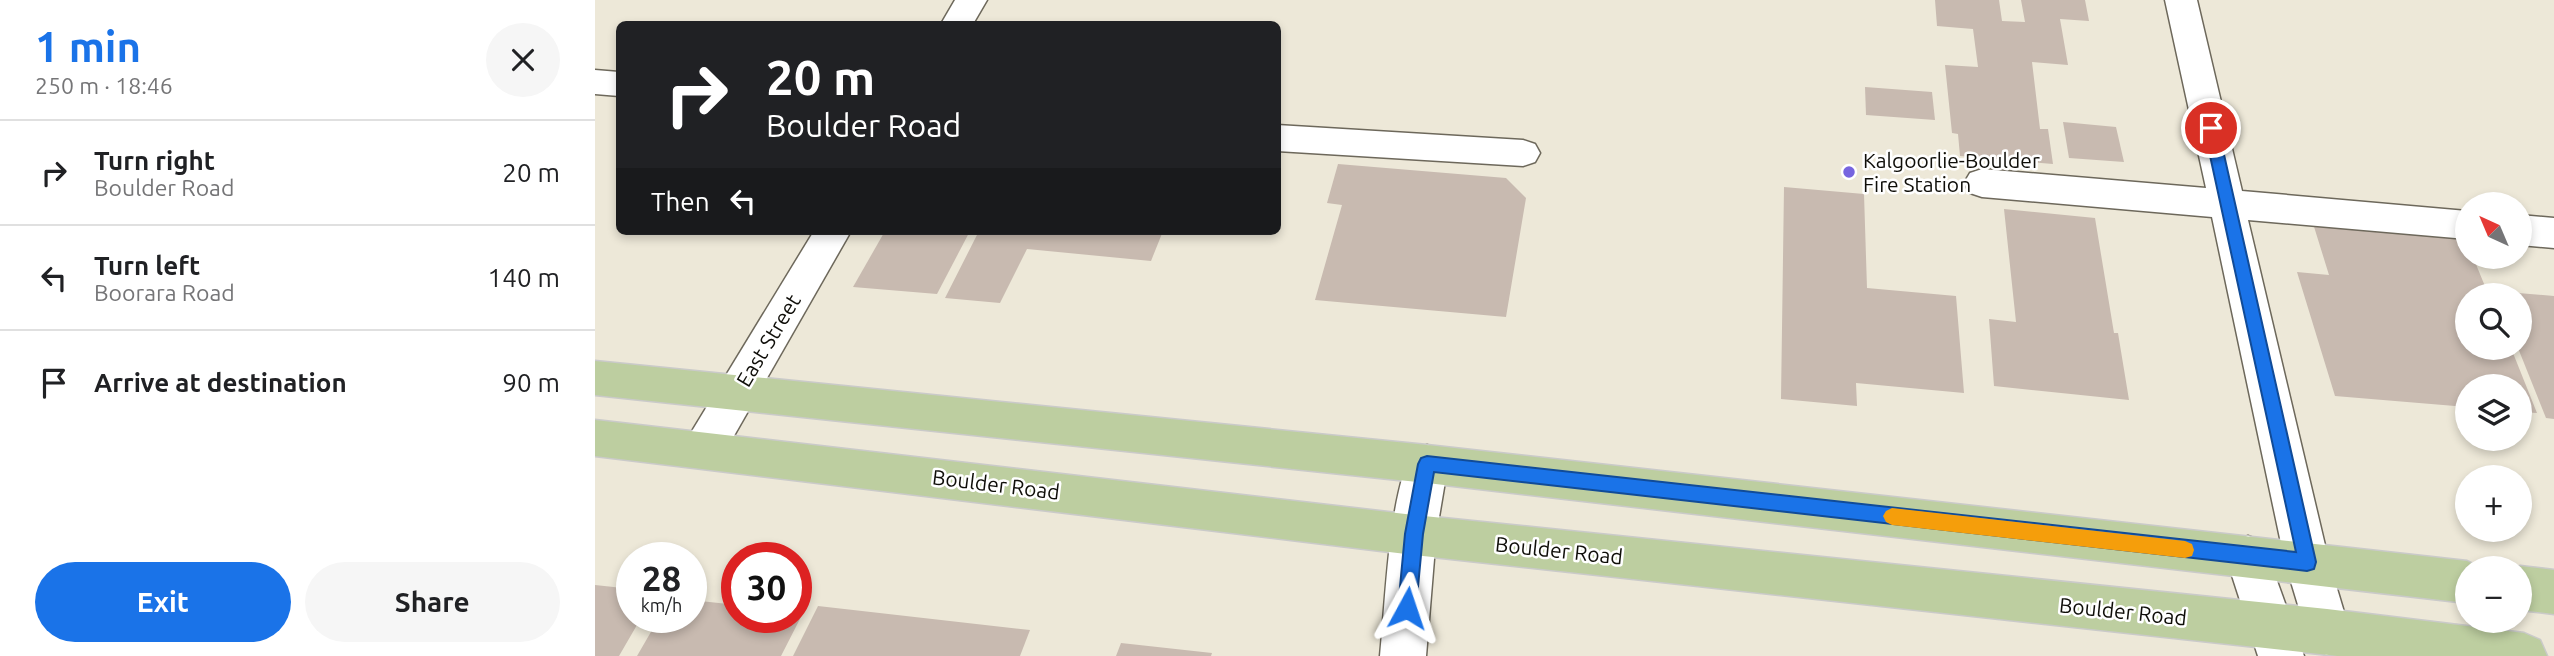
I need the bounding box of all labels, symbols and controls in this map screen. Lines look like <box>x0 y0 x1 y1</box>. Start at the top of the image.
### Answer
text: 1 min <box>35 23 141 70</box>
button: close <box>486 23 560 97</box>
icon: right <box>651 49 742 140</box>
text: 20 m <box>766 49 875 104</box>
text: 250 m · 18:46 <box>35 73 173 98</box>
pin <box>2181 98 2241 158</box>
text: Boulder Road <box>766 107 961 143</box>
icon: arrive <box>2192 109 2230 147</box>
text: Turn right <box>94 146 215 175</box>
place label: Kalgoorlie-Boulder Fire Station <box>1863 148 2040 196</box>
icon: right <box>35 154 73 192</box>
text: 20 m <box>502 158 560 187</box>
marker: Kalgoorlie-Boulder Fire Station <box>1841 164 1857 180</box>
text: Boulder Road <box>94 175 234 200</box>
icon: left <box>724 182 762 220</box>
text: Then <box>651 187 710 216</box>
north arrow <box>2455 192 2532 270</box>
map controls <box>2455 192 2532 633</box>
text: Turn left <box>94 251 200 280</box>
icon: left <box>35 259 73 297</box>
text: 140 m <box>488 263 560 292</box>
text: Boorara Road <box>94 280 235 305</box>
button: search <box>2455 283 2532 360</box>
street label: East Street <box>731 290 805 390</box>
icon: arrive <box>35 364 73 402</box>
text: Arrive at destination <box>94 368 347 397</box>
text: 90 m <box>502 368 560 397</box>
button: layers <box>2455 374 2532 451</box>
street label: Boulder Road <box>931 464 1061 504</box>
button: + <box>2455 465 2532 542</box>
street label: Boulder Road <box>1494 531 1624 569</box>
speed limit sign: 30 <box>721 542 812 633</box>
button: − <box>2455 556 2532 633</box>
text: 28 <box>642 558 681 598</box>
button: Exit <box>35 562 291 642</box>
button: Share <box>305 562 560 642</box>
position arrow <box>1370 571 1444 645</box>
street label: Boulder Road <box>2058 592 2188 630</box>
text: km/h <box>641 595 682 615</box>

